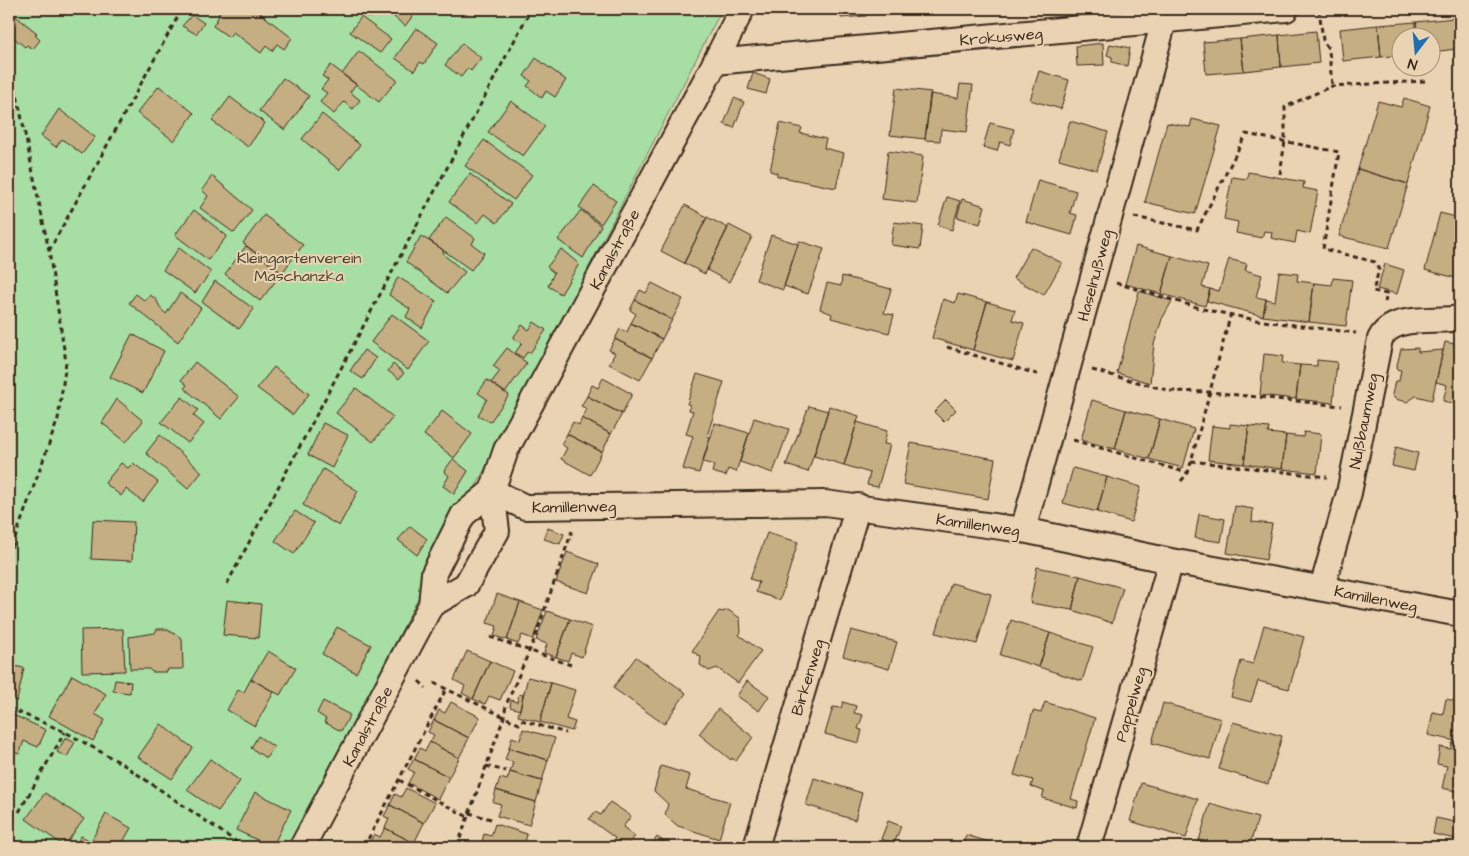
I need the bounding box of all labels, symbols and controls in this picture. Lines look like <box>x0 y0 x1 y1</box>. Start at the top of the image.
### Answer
street label: Krokusweg <box>959 22 1044 53</box>
north arrow <box>1392 28 1442 78</box>
text: N <box>1406 53 1420 74</box>
street label: Kanalstraße <box>585 205 645 293</box>
street label: Haselnußweg <box>1072 227 1119 324</box>
park label: Kleingartenverein Maschanzka <box>237 247 361 287</box>
street label: Nußbaumweg <box>1344 371 1385 471</box>
street label: Kamillenweg <box>532 495 616 520</box>
street label: Kamillenweg <box>934 508 1021 543</box>
street label: Kamillenweg <box>1332 580 1419 619</box>
street label: Birkenweg <box>786 636 831 719</box>
street label: Pappelweg <box>1110 664 1153 745</box>
street label: Kanalstraße <box>338 682 398 770</box>

